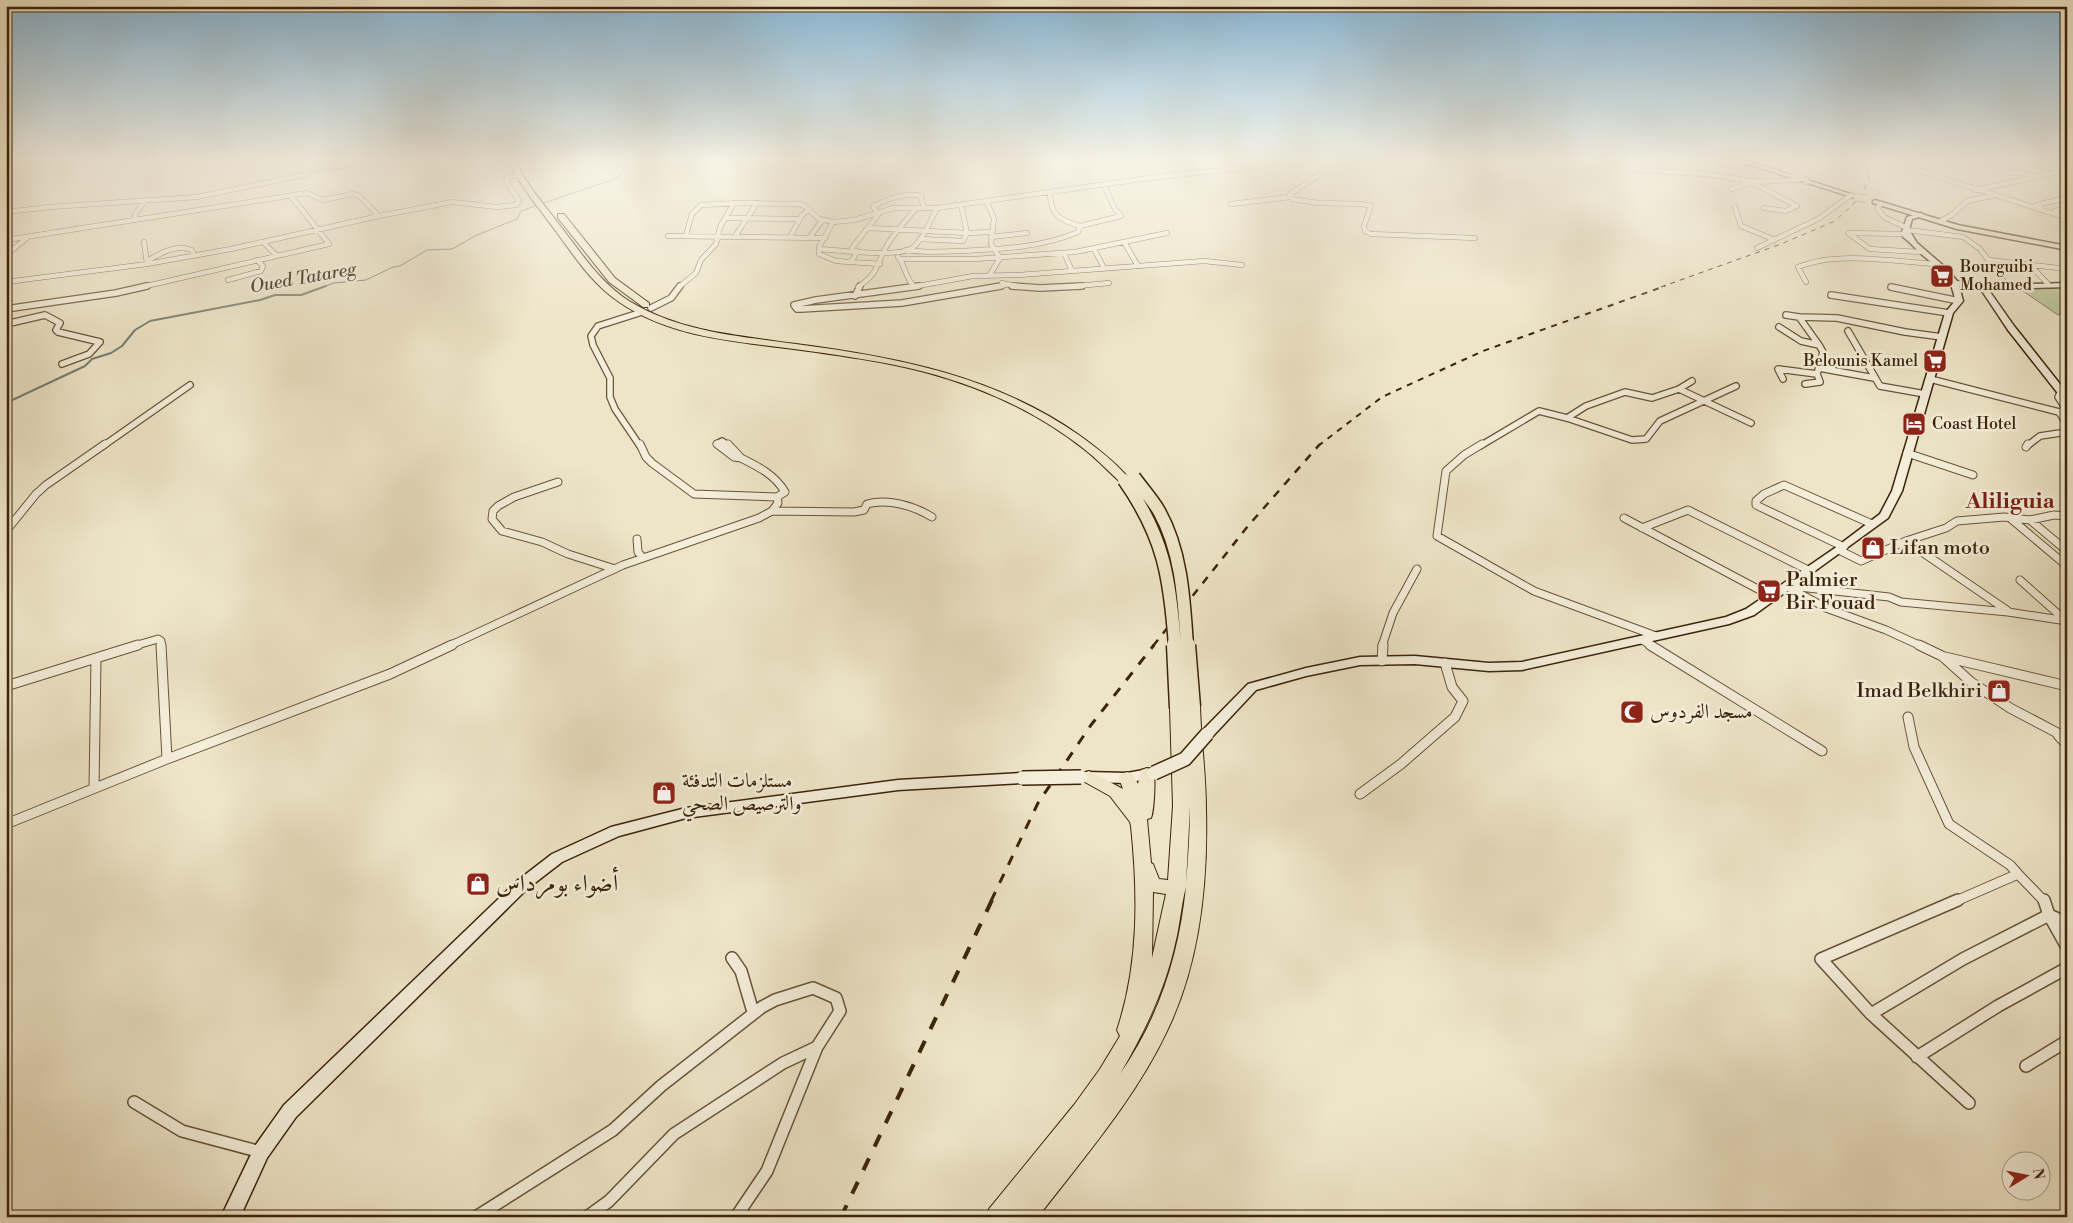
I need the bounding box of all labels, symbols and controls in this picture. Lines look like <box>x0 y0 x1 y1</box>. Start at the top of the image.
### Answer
water label: Oued Tatareg <box>248 257 359 299</box>
place label: Bourguibi Mohamed <box>1959 257 2033 295</box>
supermarket icon: Bourguibi Mohamed <box>1929 263 1955 289</box>
supermarket icon: Belounis Kamel <box>1922 348 1948 374</box>
place label: Belounis Kamel <box>1802 351 1918 371</box>
hotel icon: Coast Hotel <box>1901 411 1927 437</box>
place label: Coast Hotel <box>1932 414 2016 434</box>
district label: Aliliguia <box>1964 488 2056 515</box>
shop icon: Lifan moto <box>1860 535 1886 561</box>
place label: Lifan moto <box>1890 536 1990 561</box>
place label: Palmier Bir Fouad <box>1785 568 1876 616</box>
supermarket icon: Palmier Bir Fouad <box>1756 578 1782 604</box>
shop icon: Imad Belkhiri <box>1986 678 2012 704</box>
place label: Imad Belkhiri <box>1857 679 1982 704</box>
mosque icon: مسجد الفردوس <box>1619 699 1645 725</box>
place label: مسجد الفردوس <box>1650 700 1752 725</box>
place label: مستلزمات التدفئة والترصيص الصحي <box>682 769 802 822</box>
shop icon: مستلزمات التدفئة والترصيص الصحي <box>651 780 677 806</box>
place label: أضواء بومرداس <box>496 866 619 900</box>
shop icon: أضواء بومرداس <box>465 871 491 897</box>
north arrow <box>2000 1150 2050 1200</box>
text: N <box>2028 1167 2048 1181</box>

